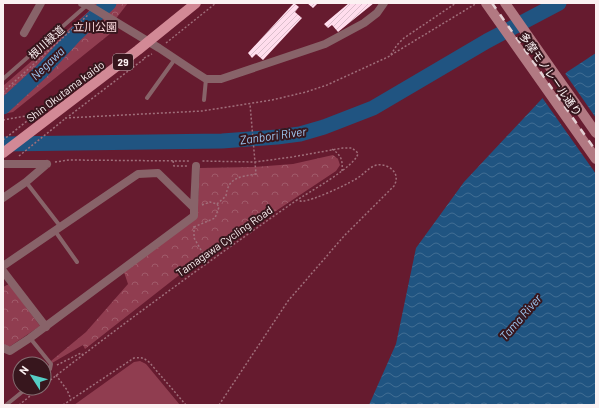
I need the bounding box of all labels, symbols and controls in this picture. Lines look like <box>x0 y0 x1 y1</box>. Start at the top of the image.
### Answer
park label: 立川公園 <box>73 20 117 33</box>
street label: 根川緑道 <box>25 22 67 62</box>
street label: 多摩モノレール通り <box>517 30 585 118</box>
water label: Negawa <box>27 44 67 82</box>
road number: 29 <box>113 54 133 70</box>
street label: Shin Okutama kaido <box>24 58 106 124</box>
water label: Zanbori River <box>239 123 308 147</box>
street label: Tamagawa Cycling Road <box>173 203 275 279</box>
water label: Tama River <box>496 291 544 343</box>
north arrow <box>12 356 52 396</box>
text: N <box>16 363 31 377</box>

